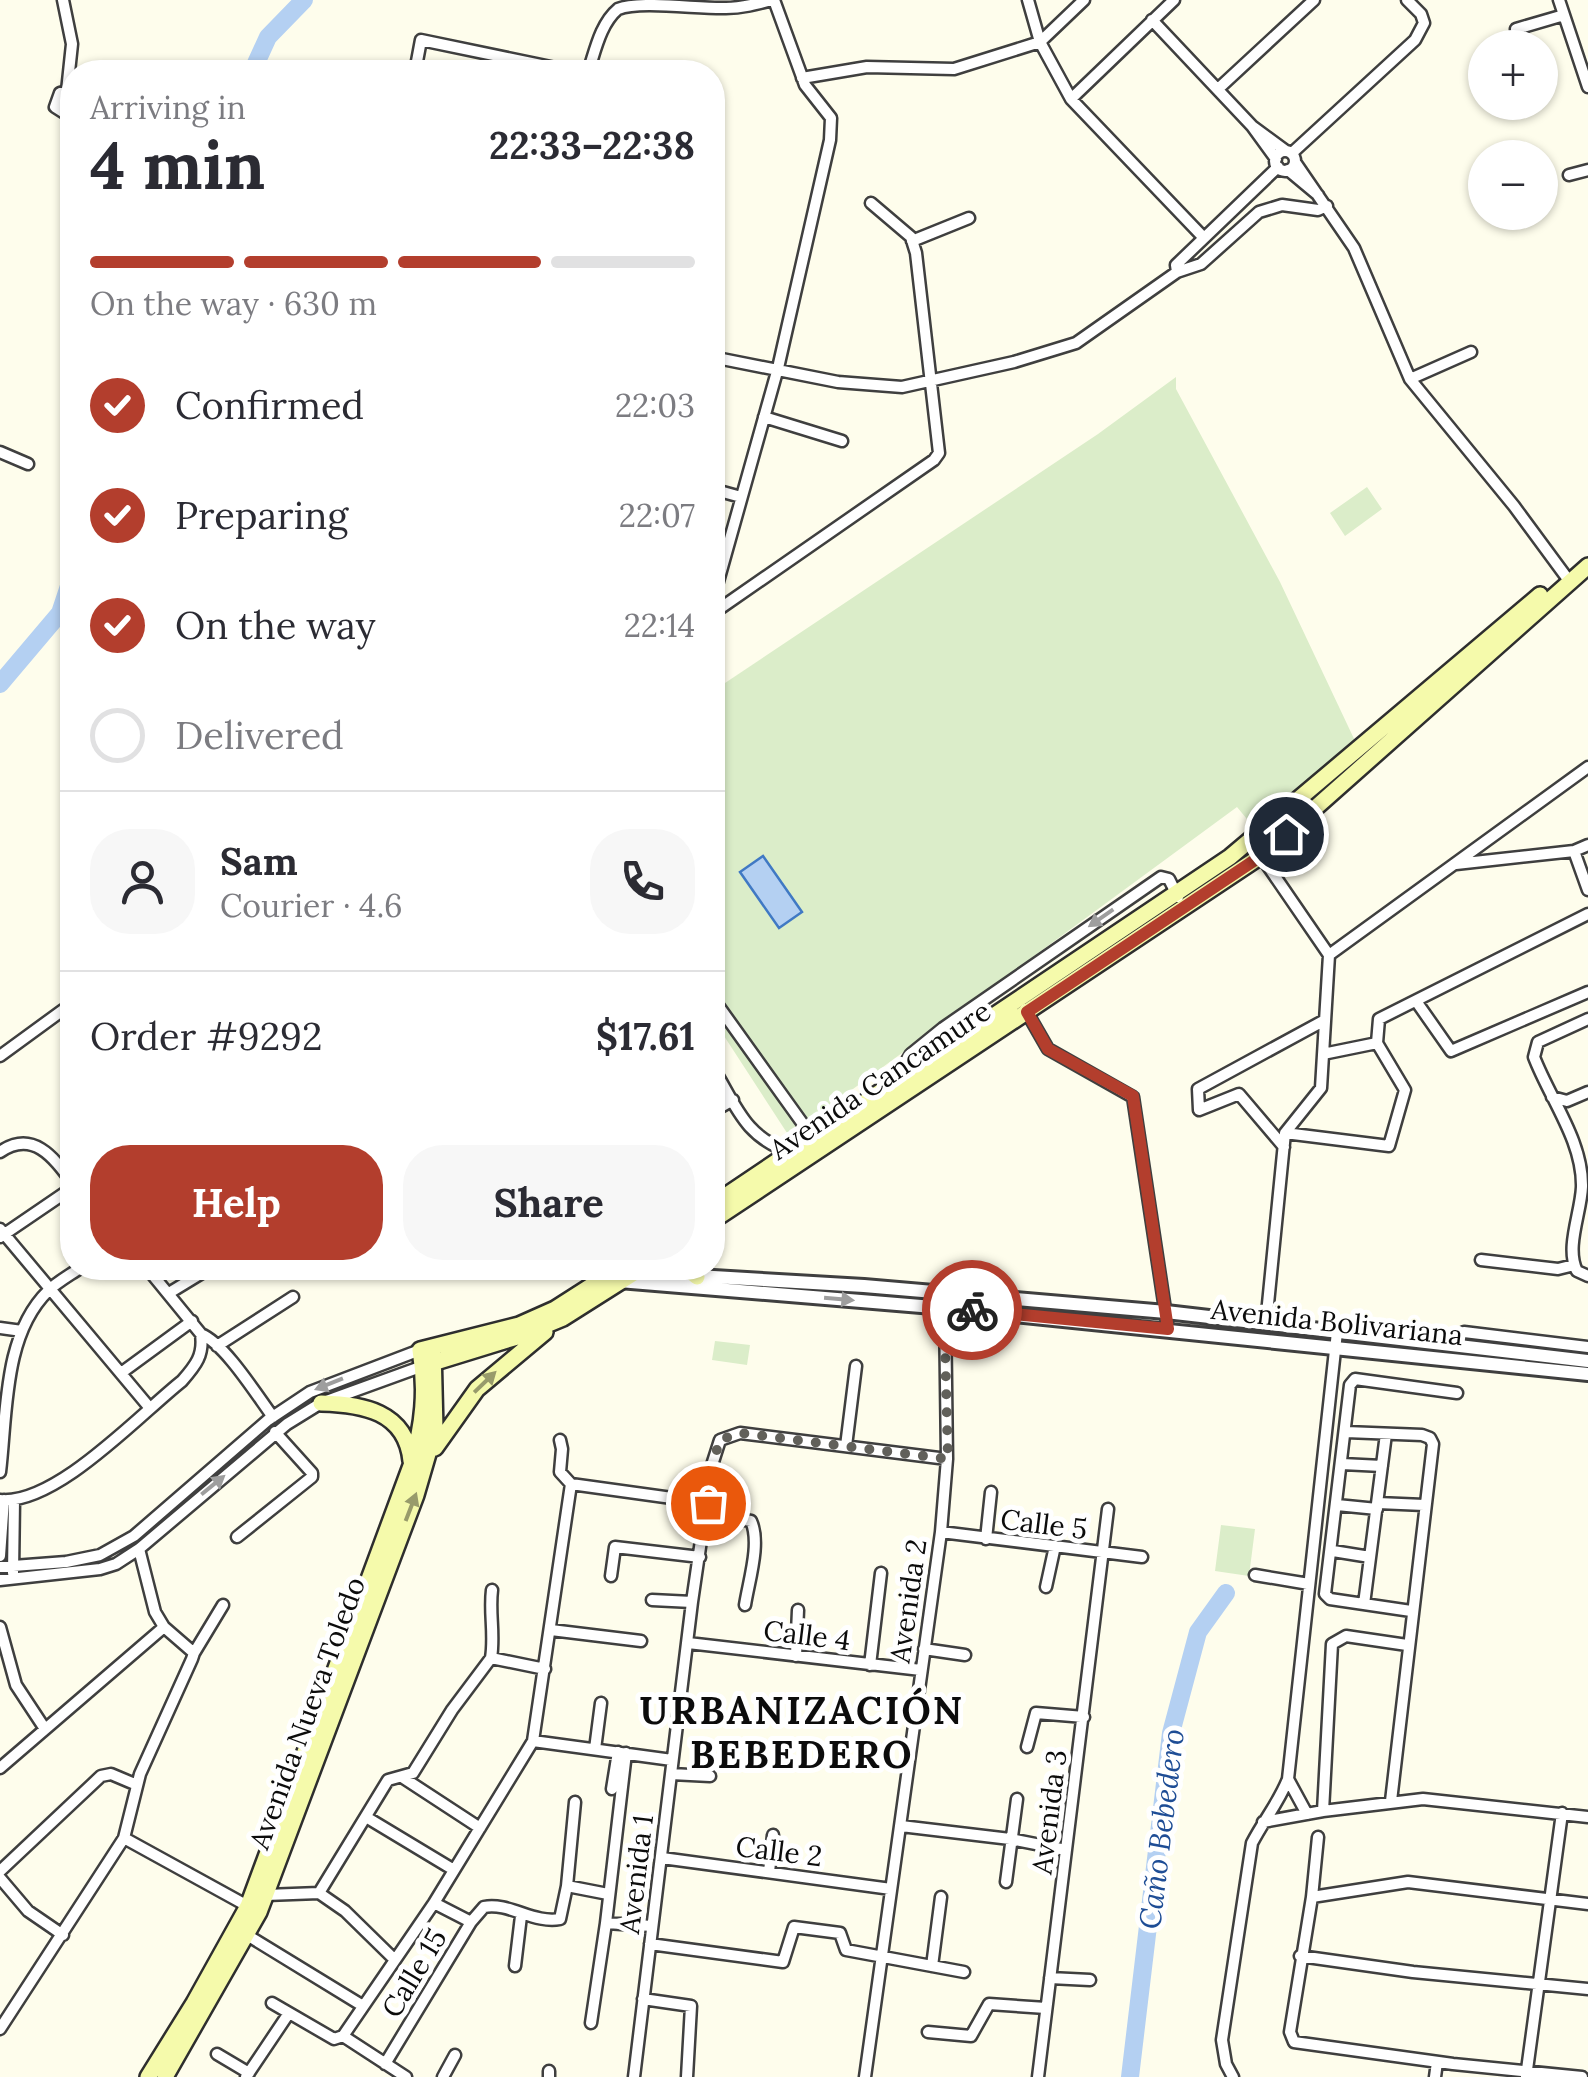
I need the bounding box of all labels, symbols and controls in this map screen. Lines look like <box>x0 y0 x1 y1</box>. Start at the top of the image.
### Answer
map controls <box>1468 30 1558 230</box>
button: + <box>1468 30 1558 120</box>
text: Arriving in <box>90 87 246 128</box>
text: 22:33–22:38 <box>489 121 695 169</box>
text: 4 min <box>90 124 265 207</box>
button: − <box>1468 140 1558 230</box>
text: On the way · 630 m <box>90 283 377 324</box>
icon: check <box>90 378 145 433</box>
text: Confirmed <box>175 381 364 429</box>
text: 22:03 <box>615 385 695 426</box>
icon: check <box>90 488 145 543</box>
text: Preparing <box>175 491 348 539</box>
text: 22:07 <box>619 495 695 536</box>
icon: check <box>90 598 145 653</box>
text: On the way <box>175 601 376 649</box>
text: 22:14 <box>624 605 695 646</box>
text: Delivered <box>175 711 344 759</box>
pin <box>1244 792 1329 877</box>
icon: home <box>1259 807 1314 862</box>
button: person <box>90 829 195 934</box>
button: phone <box>590 829 695 934</box>
text: Sam <box>220 837 298 885</box>
text: Courier · 4.6 <box>220 885 402 926</box>
one-way arrow <box>1088 908 1115 927</box>
street label: Avenida Cancamure <box>762 993 997 1168</box>
text: Order #9292 <box>90 1012 322 1060</box>
text: $17.61 <box>596 1012 695 1060</box>
button: Help <box>90 1145 383 1260</box>
button: Share <box>403 1145 695 1260</box>
courier <box>922 1260 1022 1360</box>
icon: bike <box>945 1283 1000 1338</box>
one-way arrow <box>823 1291 855 1307</box>
street label: Avenida Bolivariana <box>1208 1291 1465 1353</box>
one-way arrow <box>473 1371 497 1394</box>
one-way arrow <box>313 1377 343 1393</box>
pin <box>666 1461 751 1546</box>
one-way arrow <box>201 1475 226 1496</box>
icon: bag <box>681 1476 736 1531</box>
one-way arrow <box>404 1492 420 1522</box>
street label: Calle 5 <box>999 1501 1089 1547</box>
street label: Avenida 2 <box>881 1537 934 1666</box>
street label: Avenida Nueva Toledo <box>241 1572 373 1855</box>
street label: Calle 4 <box>762 1612 852 1658</box>
district label: URBANIZACIÓN BEBEDERO <box>639 1686 965 1778</box>
water label: Caño Bebedero <box>1130 1727 1192 1931</box>
street label: Avenida 3 <box>1023 1748 1074 1877</box>
street label: Avenida 1 <box>611 1812 661 1937</box>
street label: Calle 2 <box>734 1828 824 1874</box>
street label: Calle 15 <box>374 1922 454 2024</box>

